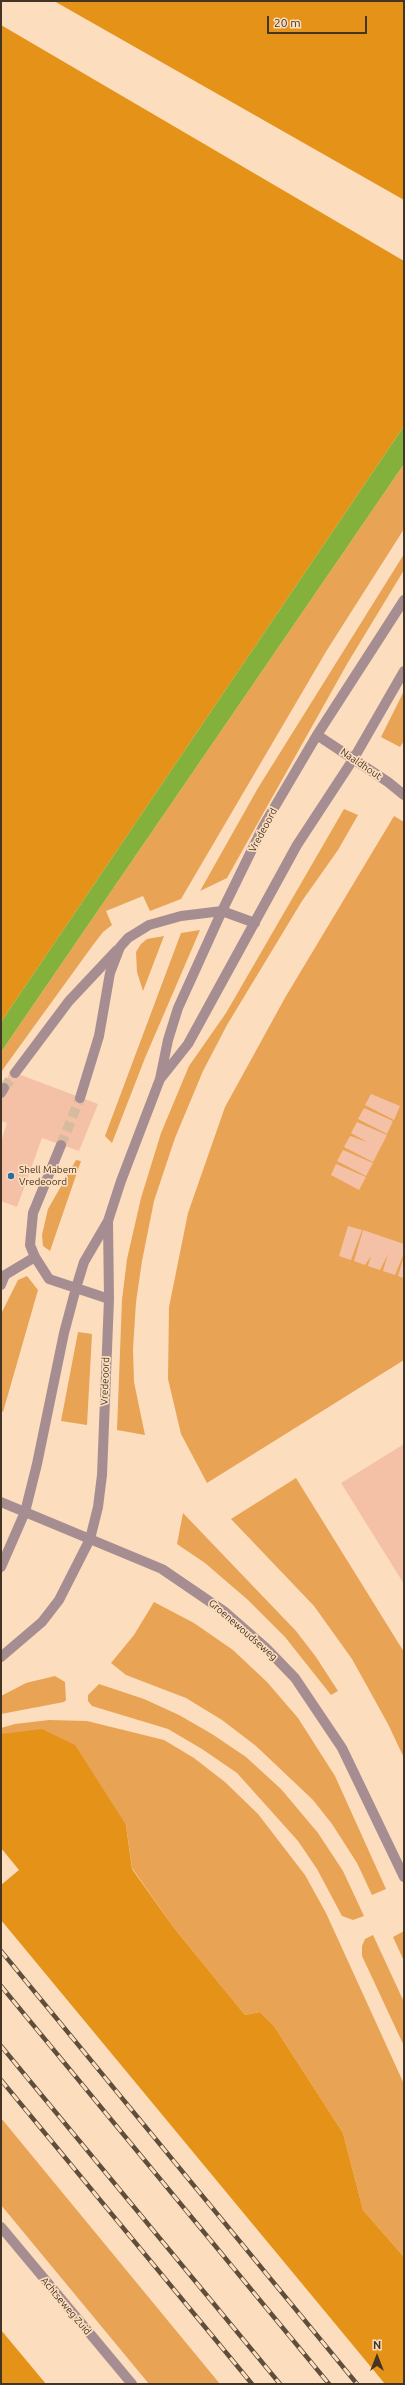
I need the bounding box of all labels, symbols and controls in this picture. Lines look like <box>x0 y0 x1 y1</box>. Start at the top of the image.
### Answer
scale bar <box>269 8 369 34</box>
text: 20 m <box>274 16 301 29</box>
street label: Naaldhout <box>338 746 384 782</box>
street label: Vredeoord <box>246 806 280 854</box>
place label: Shell Mabem Vredeoord <box>19 1164 77 1188</box>
marker: Shell Mabem Vredeoord <box>6 1171 16 1181</box>
street label: Vredeoord <box>98 1357 112 1405</box>
street label: Groenewoudseweg <box>206 1597 280 1663</box>
street label: Achtseweg Zuid <box>38 2275 94 2337</box>
north arrow <box>357 2337 397 2377</box>
text: N <box>373 2339 381 2351</box>

